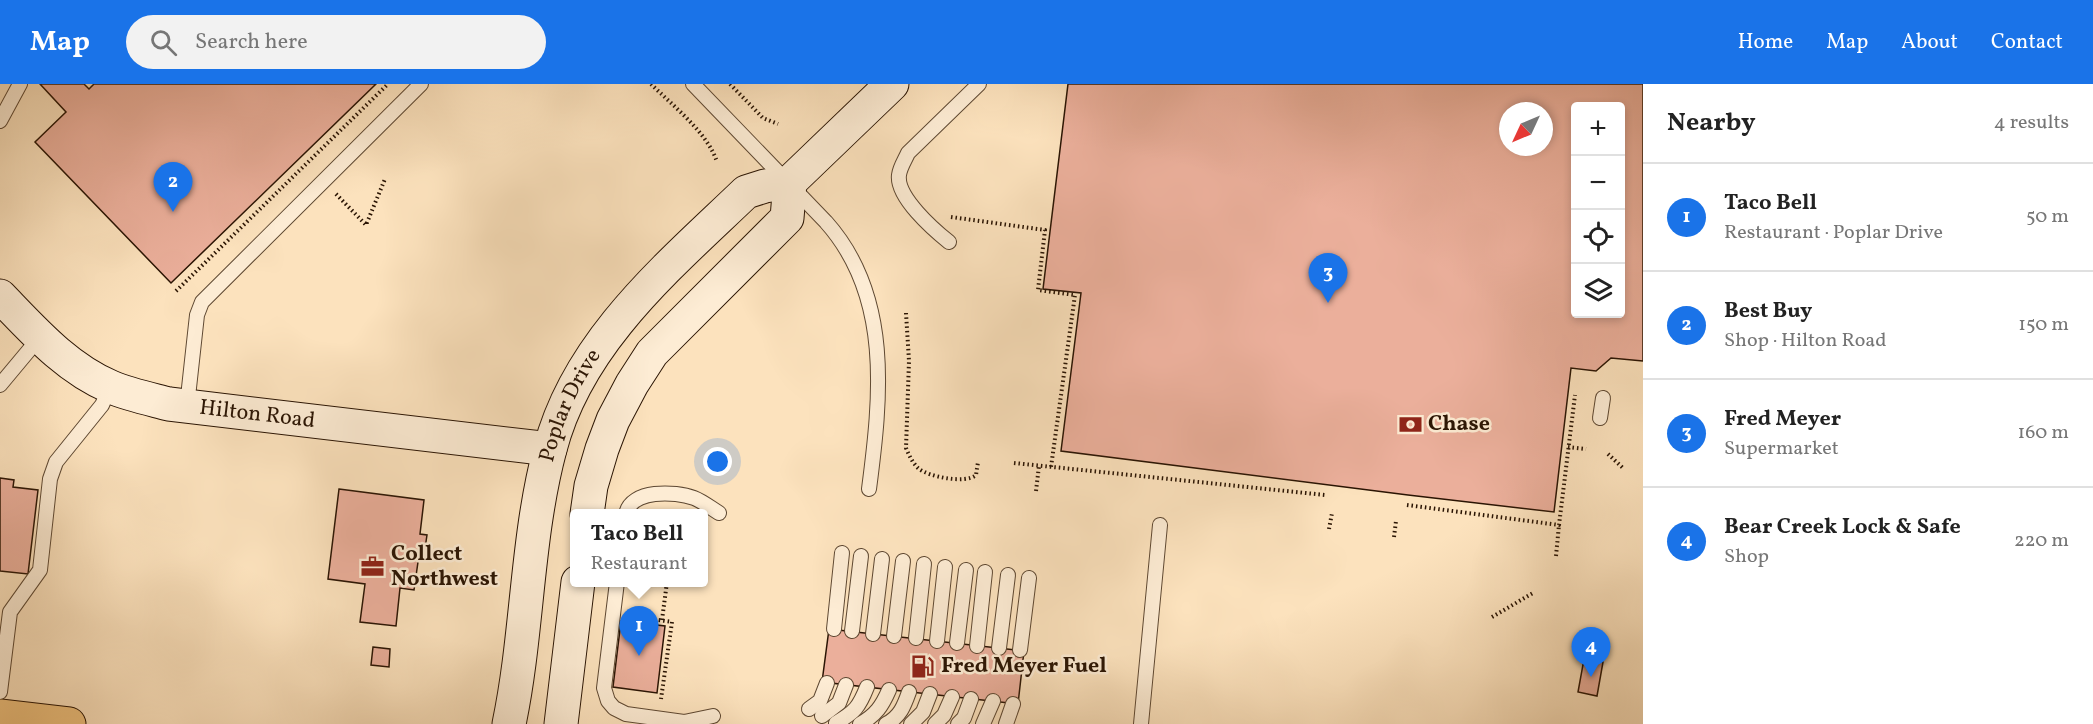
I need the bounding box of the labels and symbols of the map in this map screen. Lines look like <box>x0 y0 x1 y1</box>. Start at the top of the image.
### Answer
north arrow <box>1499 102 1553 156</box>
pin: 2 <box>154 162 192 212</box>
pin: 3 <box>1308 254 1348 303</box>
street label: Poplar Drive <box>532 343 609 465</box>
street label: Hilton Road <box>198 392 317 437</box>
place label: Chase <box>1428 409 1490 440</box>
bank icon: Chase <box>1397 411 1423 437</box>
your location <box>703 447 732 476</box>
place label: Collect Northwest <box>391 539 498 595</box>
office icon: Collect Northwest <box>360 554 386 580</box>
pin: 1 <box>620 606 658 656</box>
pin: 4 <box>1572 628 1610 677</box>
place label: Fred Meyer Fuel <box>941 651 1107 682</box>
fuel station icon: Fred Meyer Fuel <box>910 653 936 679</box>

